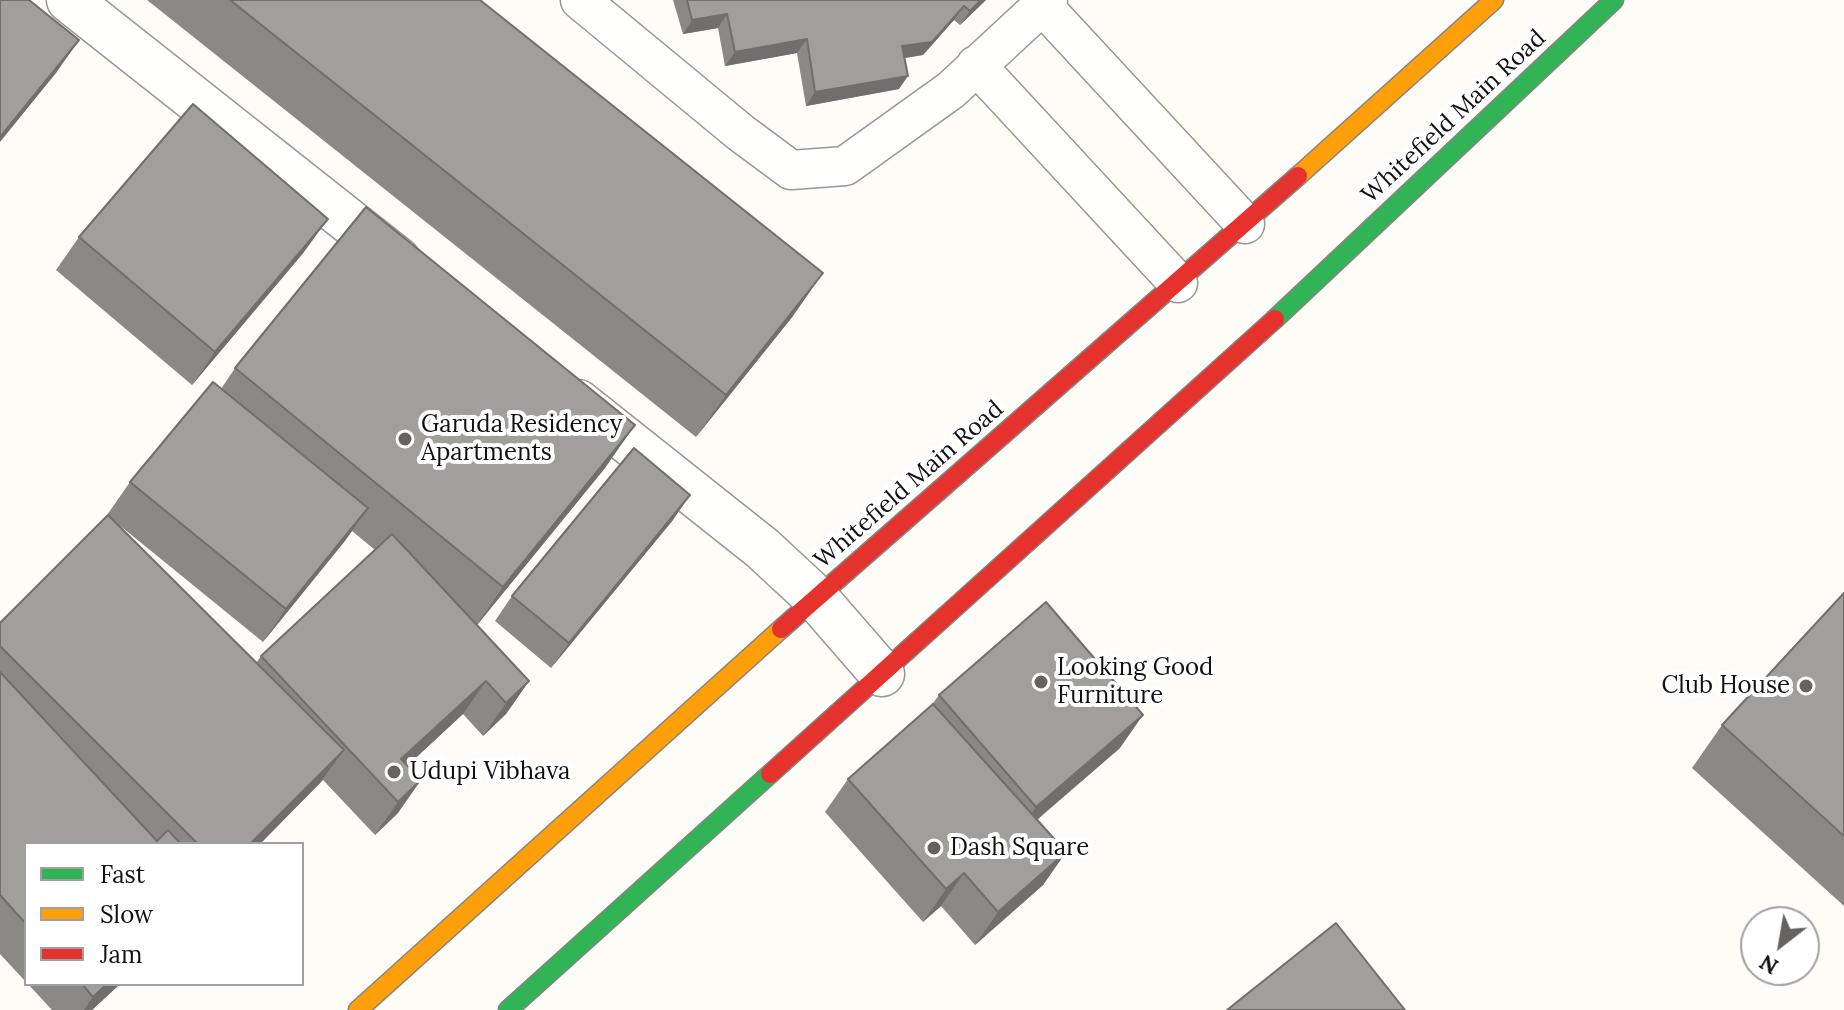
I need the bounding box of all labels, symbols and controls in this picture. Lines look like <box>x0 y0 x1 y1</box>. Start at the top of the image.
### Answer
street label: Whitefield Main Road <box>1356 24 1552 210</box>
street label: Whitefield Main Road <box>809 395 1009 575</box>
place label: Garuda Residency Apartments <box>421 411 622 467</box>
marker: Garuda Residency Apartments <box>396 430 414 448</box>
place label: Looking Good Furniture <box>1057 654 1213 710</box>
place label: Club House <box>1661 672 1790 700</box>
marker: Looking Good Furniture <box>1032 673 1050 691</box>
marker: Club House <box>1797 677 1815 695</box>
place label: Udupi Vibhava <box>410 758 570 786</box>
marker: Udupi Vibhava <box>385 763 403 781</box>
place label: Dash Square <box>950 834 1089 862</box>
marker: Dash Square <box>925 839 943 857</box>
legend <box>24 842 304 986</box>
text: Fast <box>100 859 145 890</box>
text: Slow <box>100 899 153 930</box>
north arrow <box>1740 906 1820 986</box>
text: Jam <box>100 939 142 970</box>
text: N <box>1754 948 1783 981</box>

